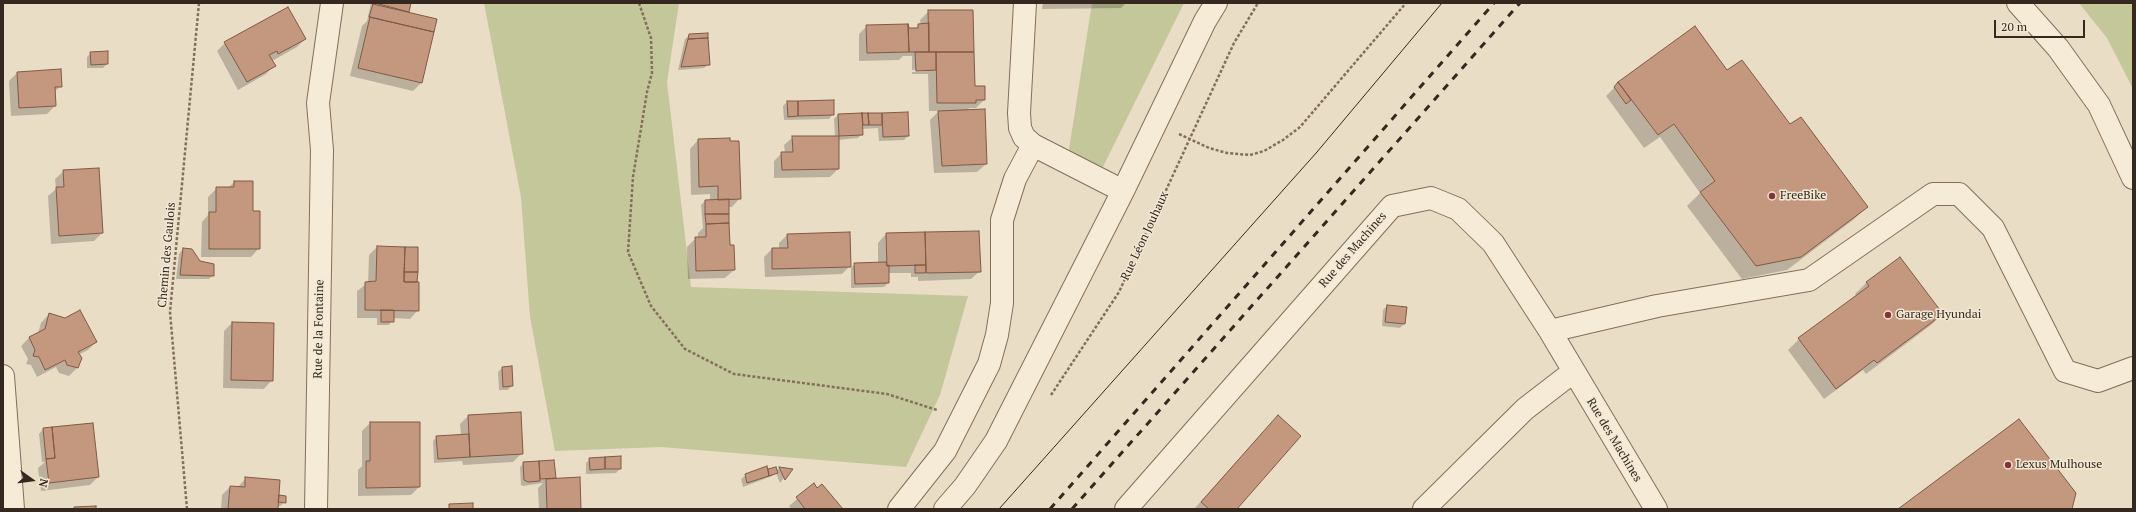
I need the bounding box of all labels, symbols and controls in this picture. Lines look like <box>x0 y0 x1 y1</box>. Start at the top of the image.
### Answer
scale bar <box>1996 12 2087 38</box>
text: 20 m <box>2001 19 2027 34</box>
street label: Rue Léon Jouhaux <box>1118 189 1172 283</box>
place label: FreeBike <box>1780 189 1826 203</box>
marker: FreeBike <box>1767 191 1777 201</box>
street label: Chemin des Gaulois <box>155 202 179 308</box>
street label: Rue des Machines <box>1316 209 1390 291</box>
street label: Rue de la Fontaine <box>311 279 327 379</box>
place label: Garage Hyundai <box>1896 308 1981 322</box>
marker: Garage Hyundai <box>1883 310 1893 320</box>
street label: Rue des Machines <box>1583 395 1645 485</box>
place label: Lexus Mulhouse <box>2016 458 2102 472</box>
north arrow <box>12 460 52 500</box>
marker: Lexus Mulhouse <box>2003 460 2013 470</box>
text: N <box>36 477 51 489</box>

